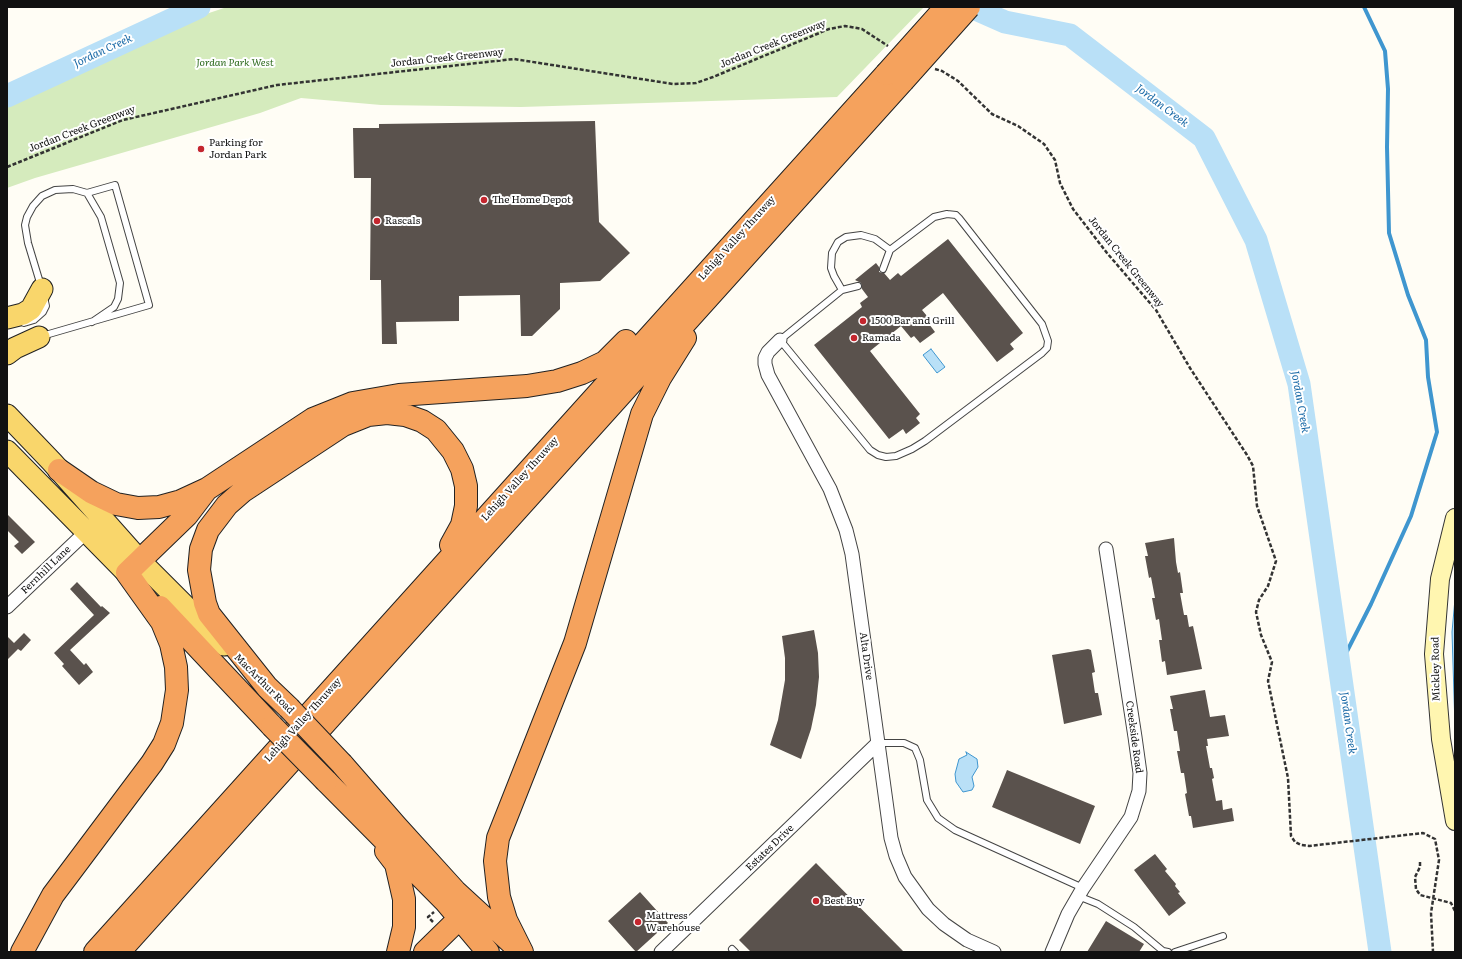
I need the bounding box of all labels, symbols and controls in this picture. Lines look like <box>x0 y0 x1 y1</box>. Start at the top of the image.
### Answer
street label: Jordan Creek Greenway <box>718 17 828 71</box>
water label: Jordan Creek <box>72 32 134 70</box>
street label: Jordan Creek Greenway <box>390 46 504 70</box>
park label: Jordan Park West <box>196 57 274 69</box>
water label: Jordan Creek <box>1133 82 1191 130</box>
street label: Jordan Creek Greenway <box>27 103 137 155</box>
place label: Parking for Jordan Park <box>209 137 267 160</box>
marker: Parking for Jordan Park <box>196 144 206 154</box>
street label: Lehigh Valley Thruway <box>696 193 778 283</box>
place label: The Home Depot <box>492 194 571 206</box>
marker: The Home Depot <box>479 195 489 205</box>
street label: Jordan Creek Greenway <box>1086 214 1166 310</box>
place label: Rascals <box>385 215 420 227</box>
marker: Rascals <box>372 216 382 226</box>
place label: 1500 Bar and Grill <box>871 315 955 327</box>
marker: 1500 Bar and Grill <box>858 316 868 326</box>
place label: Ramada <box>862 332 901 344</box>
marker: Ramada <box>849 333 859 343</box>
water label: Jordan Creek <box>1288 370 1312 434</box>
street label: Lehigh Valley Thruway <box>479 434 561 524</box>
street label: Fernhill Lane <box>19 543 73 597</box>
street label: Alta Drive <box>857 631 875 681</box>
street label: Mickley Road <box>1429 637 1443 701</box>
street label: MacArthur Road <box>232 652 296 716</box>
street label: Lehigh Valley Thruway <box>262 675 344 765</box>
water label: Jordan Creek <box>1337 691 1359 755</box>
street label: Creekside Road <box>1123 700 1145 774</box>
street label: Estates Drive <box>744 822 796 874</box>
place label: Best Buy <box>824 895 864 907</box>
marker: Best Buy <box>811 896 821 906</box>
place label: Mattress Warehouse <box>646 910 700 934</box>
marker: Mattress Warehouse <box>633 917 643 927</box>

